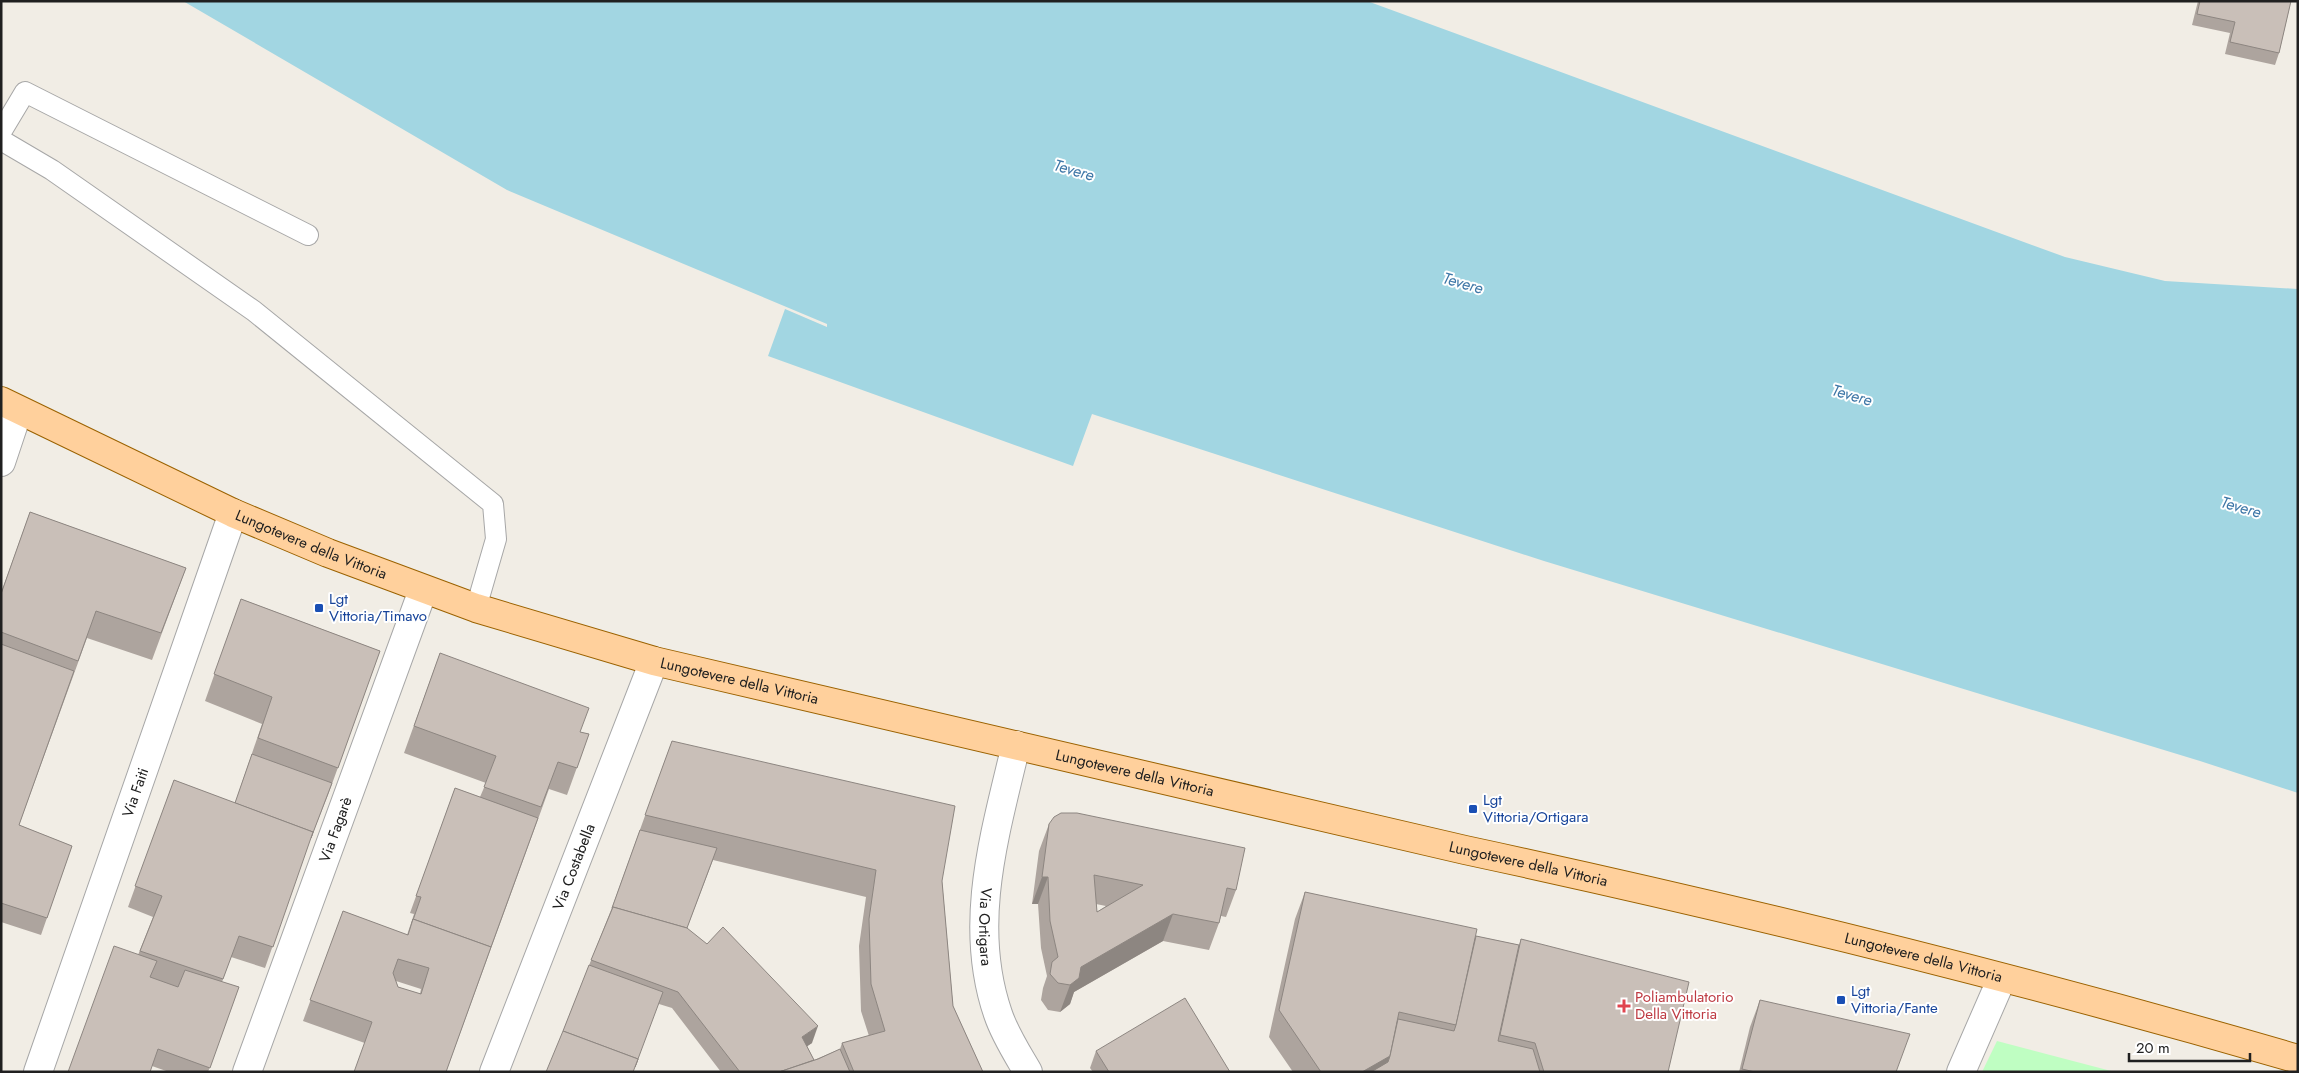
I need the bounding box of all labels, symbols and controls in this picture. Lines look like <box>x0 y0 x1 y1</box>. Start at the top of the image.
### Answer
water label: Tevere <box>1051 153 1097 187</box>
water label: Tevere <box>1440 266 1486 300</box>
water label: Tevere <box>1829 378 1875 412</box>
water label: Tevere <box>2218 490 2264 524</box>
street label: Lungotevere della Vittoria <box>232 504 390 585</box>
place label: Lgt Vittoria/Timavo <box>329 588 427 627</box>
marker: Lgt Vittoria/Timavo <box>313 602 325 614</box>
street label: Lungotevere della Vittoria <box>658 652 821 710</box>
street label: Lungotevere della Vittoria <box>1053 744 1216 802</box>
street label: Via Faiti <box>117 765 154 820</box>
place label: Lgt Vittoria/Ortigara <box>1483 789 1589 828</box>
street label: Via Fagarè <box>313 794 358 865</box>
marker: Lgt Vittoria/Ortigara <box>1467 803 1479 815</box>
street label: Via Costabella <box>547 820 601 914</box>
street label: Lungotevere della Vittoria <box>1447 836 1610 892</box>
street label: Via Ortigara <box>973 887 998 967</box>
street label: Lungotevere della Vittoria <box>1842 927 2005 988</box>
place label: Lgt Vittoria/Fante <box>1851 980 1938 1019</box>
place label: Poliambulatorio Della Vittoria <box>1635 986 1733 1025</box>
marker: Lgt Vittoria/Fante <box>1835 994 1847 1006</box>
marker: Poliambulatorio Della Vittoria <box>1617 999 1631 1013</box>
scale bar <box>2129 1030 2250 1062</box>
text: 20 m <box>2136 1037 2170 1059</box>

